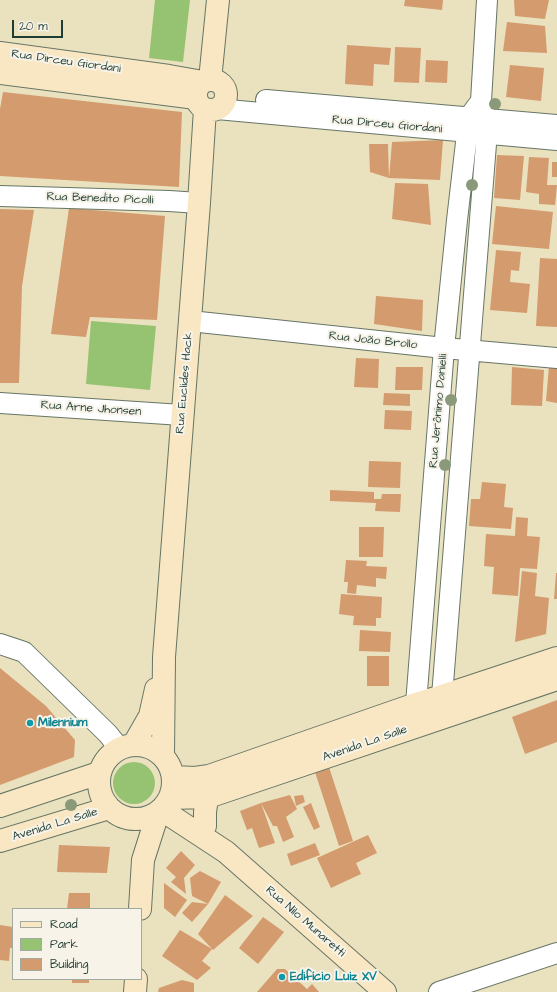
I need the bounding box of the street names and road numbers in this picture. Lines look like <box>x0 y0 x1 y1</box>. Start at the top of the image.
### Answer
street label: Rua Dirceu Giordani <box>10 47 122 77</box>
street label: Rua Dirceu Giordani <box>331 113 443 137</box>
street label: Rua Benedito Picolli <box>46 190 154 208</box>
street label: Rua João Brollo <box>328 329 418 353</box>
street label: Rua Euclides Hack <box>173 332 197 434</box>
street label: Rua Jerônimo Danielli <box>427 353 451 469</box>
street label: Rua Arne Jhonsen <box>40 398 142 420</box>
street label: Avenida La Salle <box>321 723 409 765</box>
street label: Avenida La Salle <box>11 805 99 845</box>
street label: Rua Nilo Munaretti <box>262 883 348 961</box>

